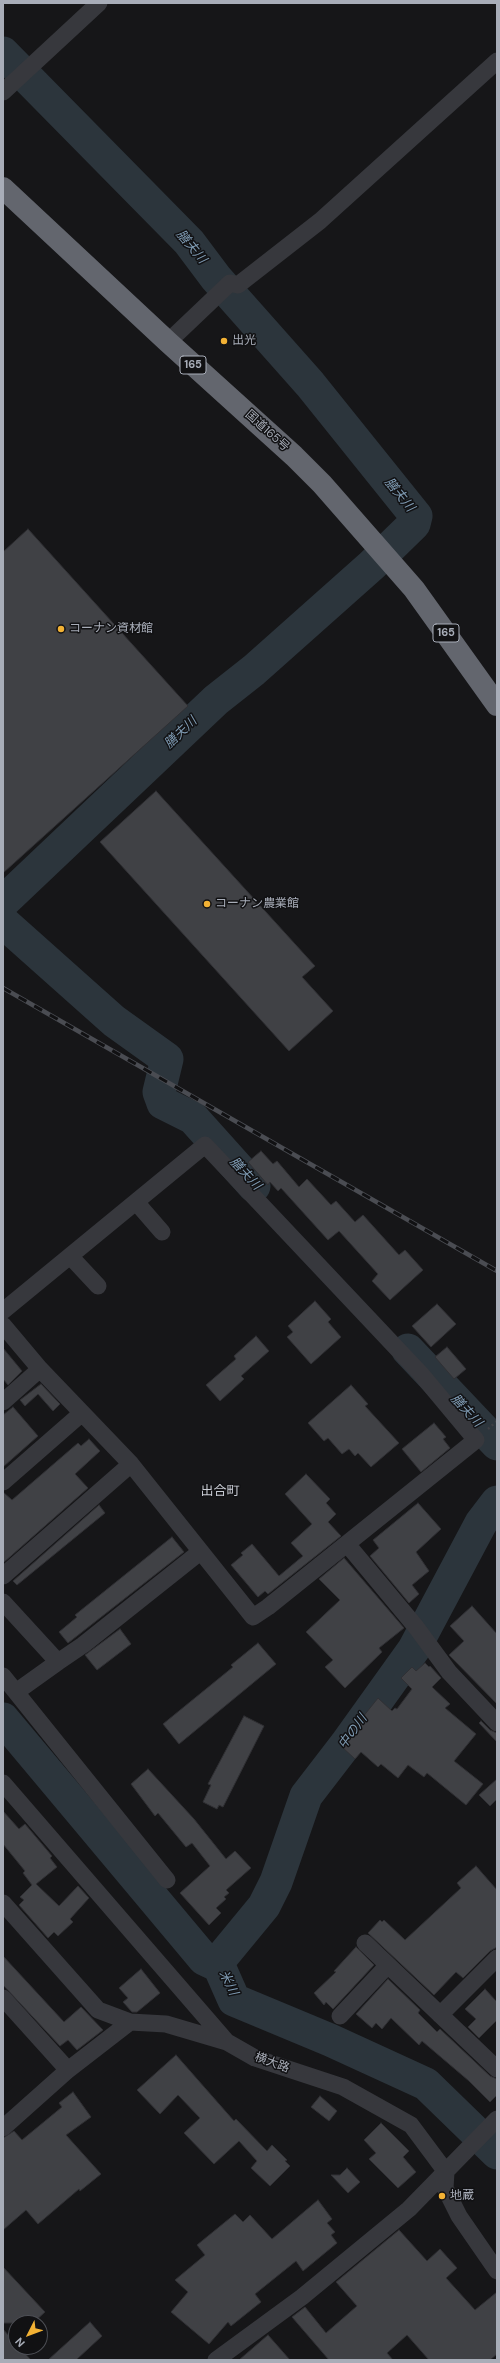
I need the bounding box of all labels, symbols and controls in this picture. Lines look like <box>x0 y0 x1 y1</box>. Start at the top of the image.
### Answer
water label: 膳夫川 <box>172 227 210 267</box>
place label: 出光 <box>232 334 256 348</box>
marker: 出光 <box>219 336 229 346</box>
road number: 165 <box>180 356 206 374</box>
street label: 国道165号 <box>242 407 292 455</box>
water label: 膳夫川 <box>381 475 417 515</box>
place label: コーナン資材館 <box>69 622 153 636</box>
marker: コーナン資材館 <box>56 624 66 634</box>
road number: 165 <box>433 624 459 642</box>
water label: 膳夫川 <box>162 714 200 752</box>
place label: コーナン農業館 <box>215 897 299 911</box>
marker: コーナン農業館 <box>202 899 212 909</box>
water label: 膳夫川 <box>226 1154 264 1194</box>
water label: 膳夫川 <box>447 1391 485 1431</box>
district label: 出合町 <box>201 1484 239 1500</box>
water label: 中の川 <box>335 1712 371 1752</box>
water label: 米川 <box>215 1968 241 1998</box>
street label: 横大路 <box>253 2050 291 2076</box>
place label: 地蔵 <box>450 2189 474 2203</box>
marker: 地蔵 <box>437 2191 447 2201</box>
north arrow <box>8 2315 48 2355</box>
text: N <box>12 2335 28 2350</box>

